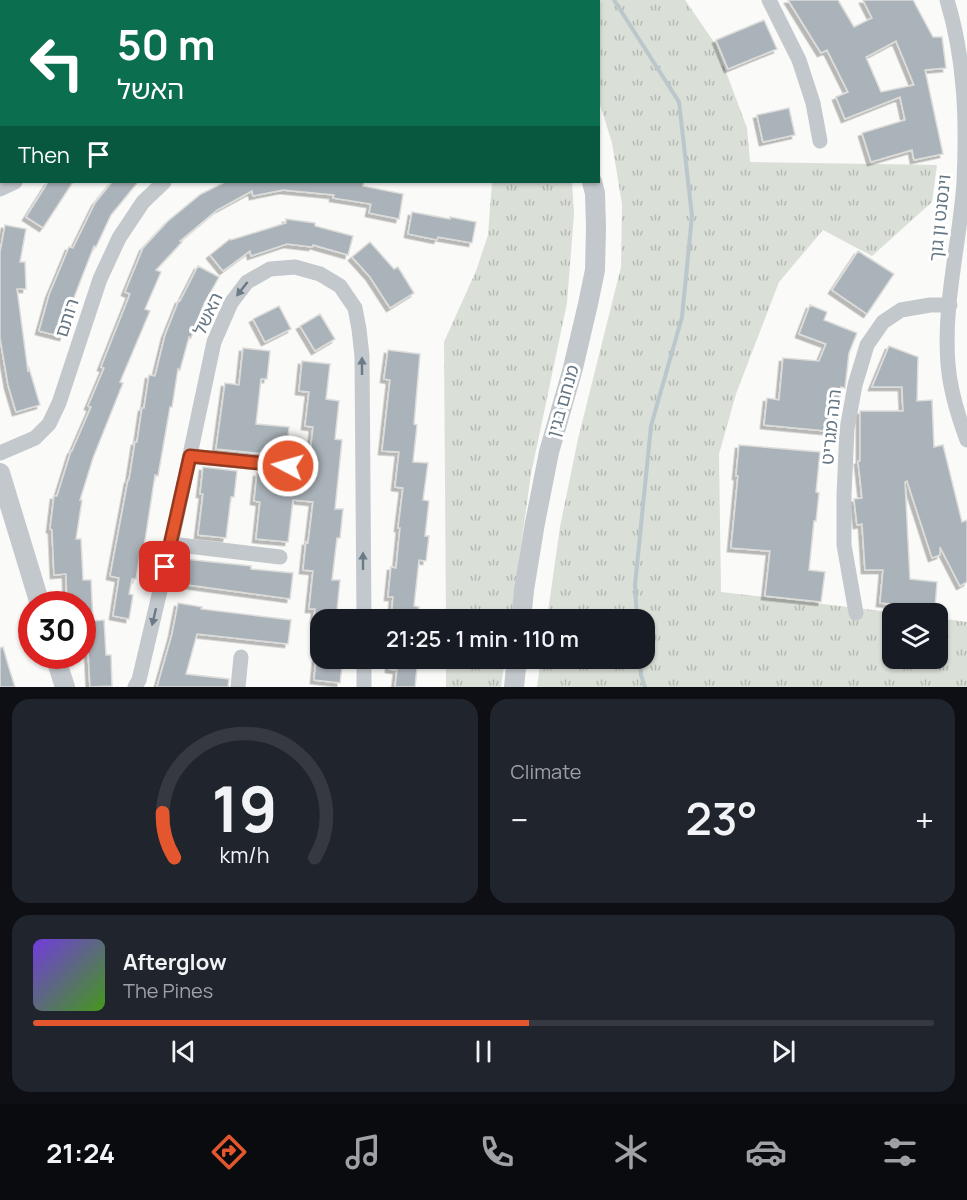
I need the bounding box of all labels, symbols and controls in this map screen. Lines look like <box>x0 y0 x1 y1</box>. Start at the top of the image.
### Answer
text: 50 m <box>117 15 215 73</box>
icon: left <box>18 24 96 102</box>
text: האשל <box>117 70 184 107</box>
icon: arrive <box>82 138 115 171</box>
text: Then <box>18 140 70 170</box>
street label: וינסנט ון גוך <box>922 173 956 263</box>
one-way arrow <box>236 282 248 297</box>
street label: האשל <box>187 288 227 339</box>
street label: רותם <box>49 295 84 340</box>
one-way arrow <box>357 357 367 376</box>
street label: מנחם בגין <box>540 362 584 440</box>
street label: רנה מגריט <box>814 388 846 466</box>
position arrow <box>256 434 320 498</box>
pin <box>139 541 190 592</box>
icon: arrive <box>148 550 181 583</box>
one-way arrow <box>358 552 368 571</box>
speed limit sign: 30 <box>18 591 96 669</box>
map controls <box>882 603 948 669</box>
button: layers <box>882 603 948 669</box>
one-way arrow <box>148 608 158 627</box>
text: 21:25 · 1 min · 110 m <box>386 624 579 654</box>
text: Climate <box>511 758 582 785</box>
text: 19 <box>212 765 278 851</box>
text: 23° <box>685 787 758 849</box>
text: − <box>511 797 528 842</box>
text: + <box>915 797 934 842</box>
text: km/h <box>220 840 270 869</box>
text: Afterglow <box>123 947 227 977</box>
text: The Pines <box>123 977 213 1004</box>
icon: previous <box>167 1035 200 1068</box>
icon: pause <box>467 1035 500 1068</box>
icon: next <box>767 1035 800 1068</box>
icon: directions <box>208 1131 250 1173</box>
icon: music <box>342 1131 384 1173</box>
icon: phone <box>476 1131 518 1173</box>
icon: climate <box>610 1131 652 1173</box>
icon: car <box>745 1131 787 1173</box>
icon: filters <box>879 1131 921 1173</box>
text: 21:24 <box>46 1134 115 1171</box>

